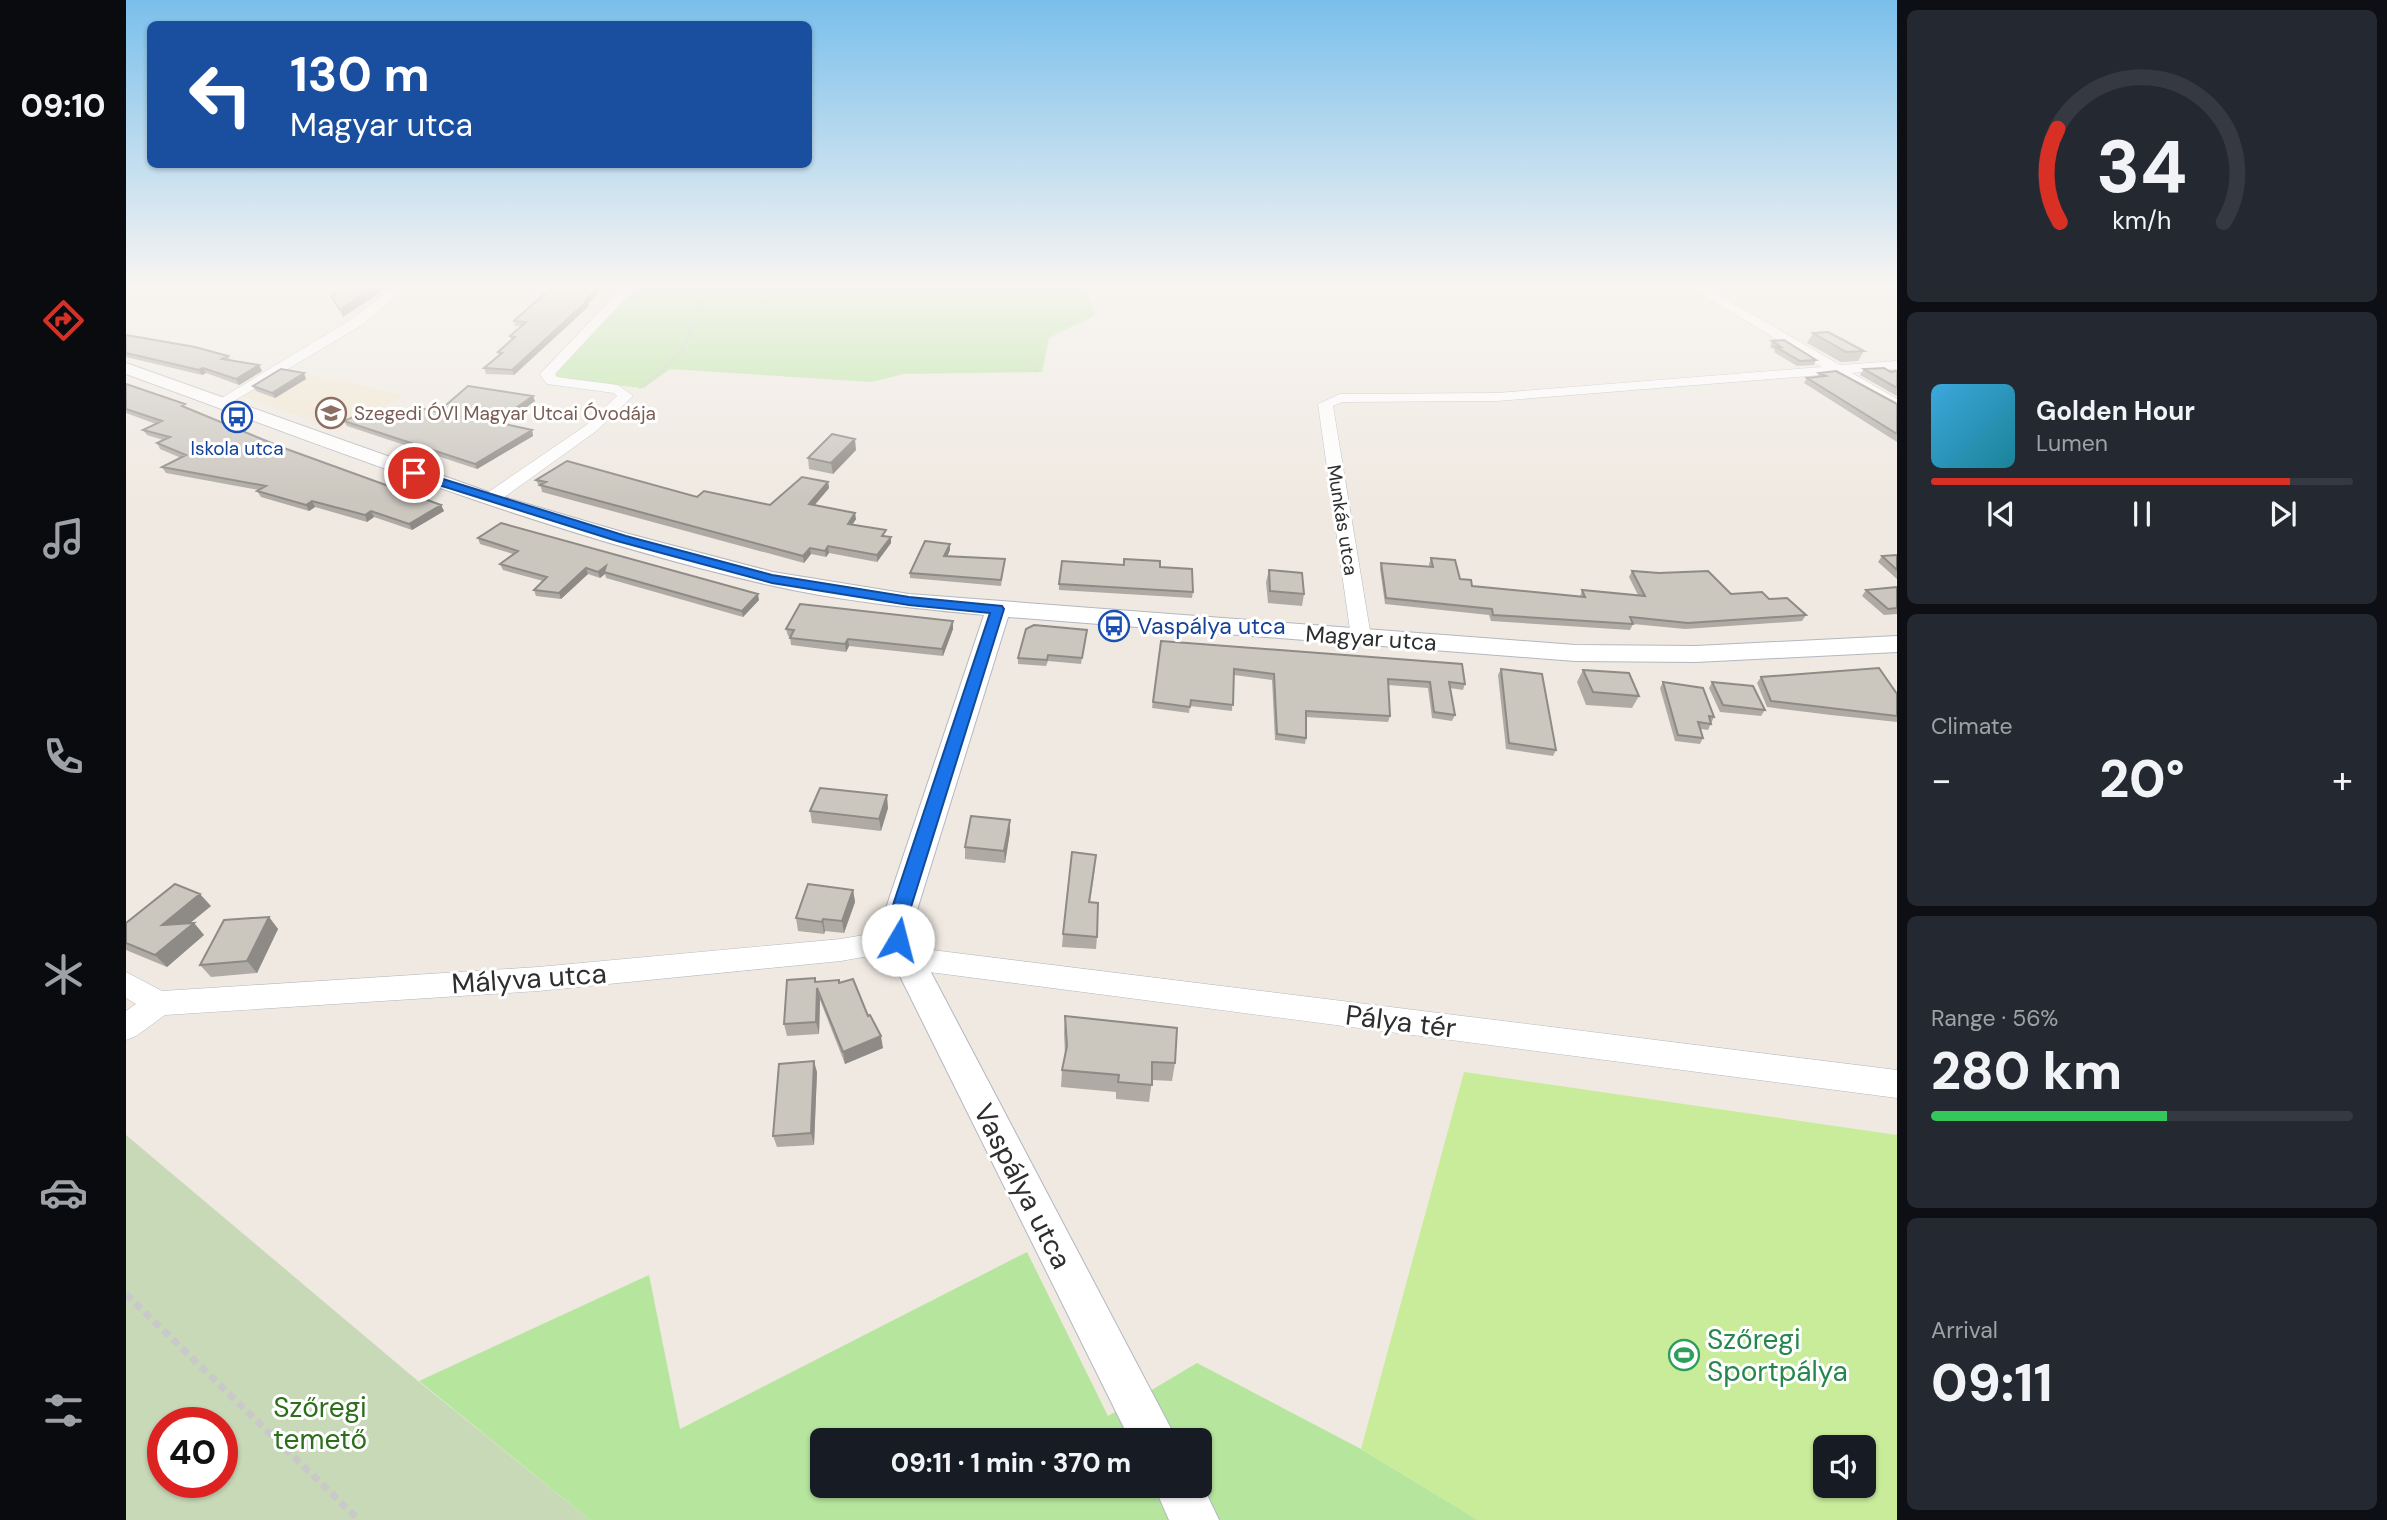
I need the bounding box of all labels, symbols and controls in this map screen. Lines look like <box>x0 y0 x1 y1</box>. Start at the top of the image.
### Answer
text: 130 m <box>290 42 430 106</box>
icon: left <box>175 49 266 140</box>
text: 09:10 <box>20 85 106 127</box>
text: Magyar utca <box>290 104 473 146</box>
text: 34 <box>2096 120 2188 215</box>
text: km/h <box>2112 204 2172 237</box>
icon: directions <box>39 296 88 345</box>
text: Golden Hour <box>2036 394 2195 428</box>
school or university icon: Szegedi ÓVI Magyar Utcai Óvodája <box>314 396 348 430</box>
bus stop icon: Iskola utca <box>220 400 254 434</box>
place label: Szegedi ÓVI Magyar Utcai Óvodája <box>354 401 656 426</box>
text: Lumen <box>2036 428 2108 458</box>
place label: Iskola utca <box>190 436 284 461</box>
pin <box>384 443 444 503</box>
icon: arrive <box>395 454 433 492</box>
street label: Munkás utca <box>1321 463 1364 577</box>
icon: previous <box>1982 495 2020 533</box>
icon: pause <box>2123 495 2161 533</box>
icon: next <box>2264 495 2302 533</box>
icon: music <box>39 514 88 563</box>
bus stop icon: Vaspálya utca <box>1097 609 1131 643</box>
place label: Vaspálya utca <box>1137 611 1285 641</box>
street label: Magyar utca <box>1304 618 1438 658</box>
text: Climate <box>1931 711 2013 741</box>
icon: phone <box>39 732 88 781</box>
text: 20° <box>2099 745 2185 813</box>
text: − <box>1931 755 1952 805</box>
text: + <box>2332 755 2353 805</box>
position arrow <box>861 903 935 977</box>
icon: climate <box>39 950 88 999</box>
street label: Mályva utca <box>450 955 608 1002</box>
street label: Pálya tér <box>1343 996 1458 1047</box>
text: Range · 56% <box>1931 1003 2058 1033</box>
text: 280 km <box>1931 1037 2122 1105</box>
street label: Vaspálya utca <box>965 1097 1080 1275</box>
icon: car <box>39 1168 88 1217</box>
text: Arrival <box>1931 1315 1998 1345</box>
place label: Szőregi Sportpálya <box>1707 1321 1848 1390</box>
sports icon: Szőregi Sportpálya <box>1667 1338 1701 1372</box>
text: 09:11 <box>1931 1349 2053 1417</box>
icon: filters <box>39 1386 88 1435</box>
park label: Szőregi temető <box>273 1389 367 1458</box>
speed limit sign: 40 <box>147 1407 238 1498</box>
map controls <box>1813 1435 1876 1498</box>
button: sound <box>1813 1435 1876 1498</box>
text: 09:11 · 1 min · 370 m <box>891 1446 1131 1480</box>

